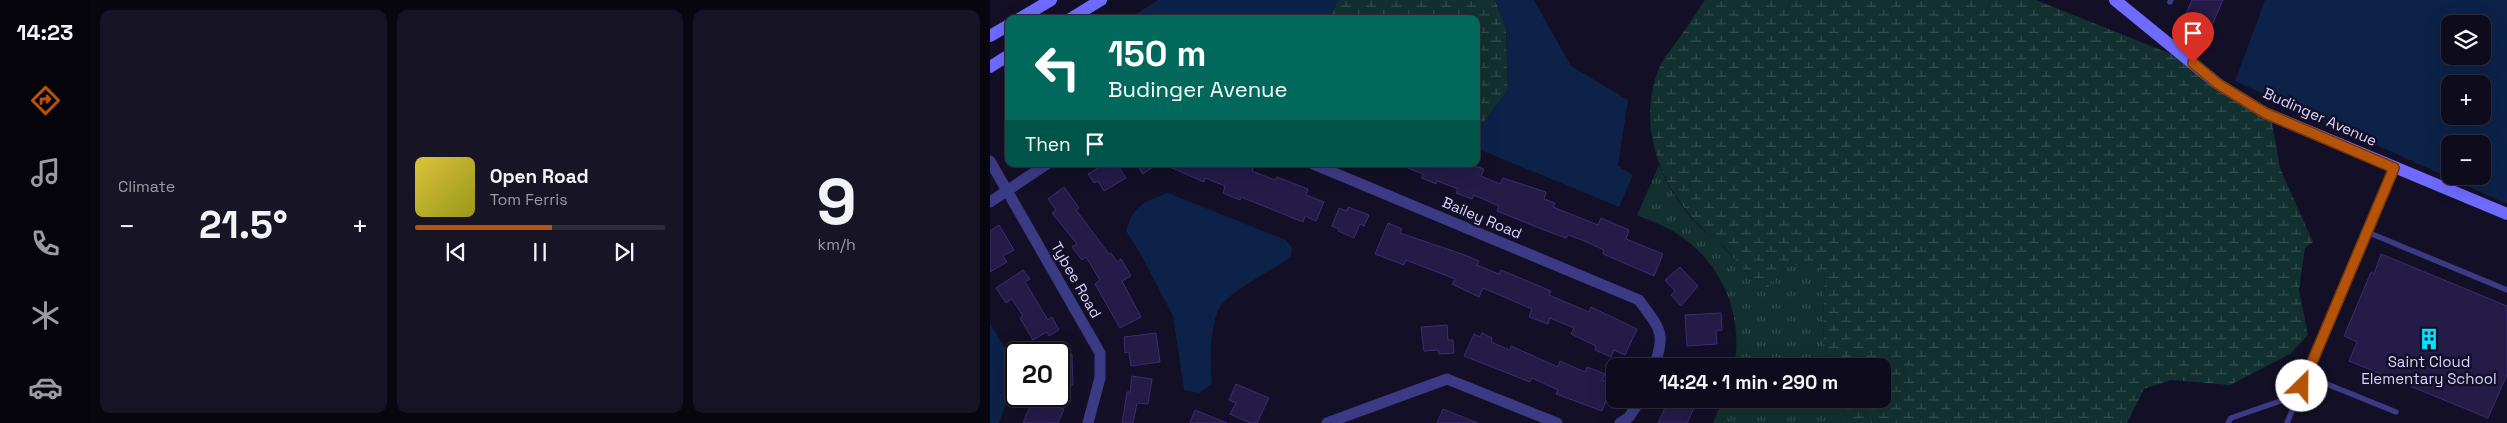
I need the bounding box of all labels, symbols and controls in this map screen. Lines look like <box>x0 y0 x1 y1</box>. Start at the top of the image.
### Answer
pin <box>2172 12 2214 63</box>
map controls <box>2441 15 2491 185</box>
button: layers <box>2441 15 2491 65</box>
text: 14:23 <box>17 18 73 46</box>
icon: arrive <box>2179 19 2207 47</box>
text: 150 m <box>1108 32 1206 76</box>
icon: left <box>1025 35 1090 100</box>
text: Budinger Avenue <box>1108 75 1288 103</box>
button: + <box>2441 75 2491 125</box>
icon: directions <box>28 83 63 118</box>
street label: Budinger Avenue <box>2260 83 2380 150</box>
icon: arrive <box>1081 130 1109 158</box>
text: Then <box>1025 132 1071 157</box>
button: − <box>2441 135 2491 185</box>
icon: music <box>28 155 63 190</box>
text: 9 <box>817 160 857 243</box>
text: Open Road <box>490 164 589 189</box>
text: Climate <box>118 176 175 197</box>
text: Tom Ferris <box>490 189 568 210</box>
street label: Bailey Road <box>1440 192 1525 243</box>
text: 21.5° <box>199 201 288 249</box>
text: − <box>118 208 135 244</box>
text: + <box>351 208 369 244</box>
icon: phone <box>28 226 63 261</box>
text: km/h <box>818 234 856 255</box>
icon: previous <box>442 238 470 266</box>
icon: pause <box>526 238 554 266</box>
icon: next <box>610 238 638 266</box>
street label: Tybee Road <box>1047 238 1106 321</box>
icon: climate <box>28 298 63 333</box>
building icon: Saint Cloud Elementary School <box>2416 326 2442 352</box>
speed limit sign: 20 <box>1005 342 1070 407</box>
place label: Saint Cloud Elementary School <box>2361 352 2497 388</box>
position arrow <box>2275 359 2327 411</box>
icon: car <box>28 370 63 405</box>
text: 14:24 · 1 min · 290 m <box>1659 370 1838 395</box>

